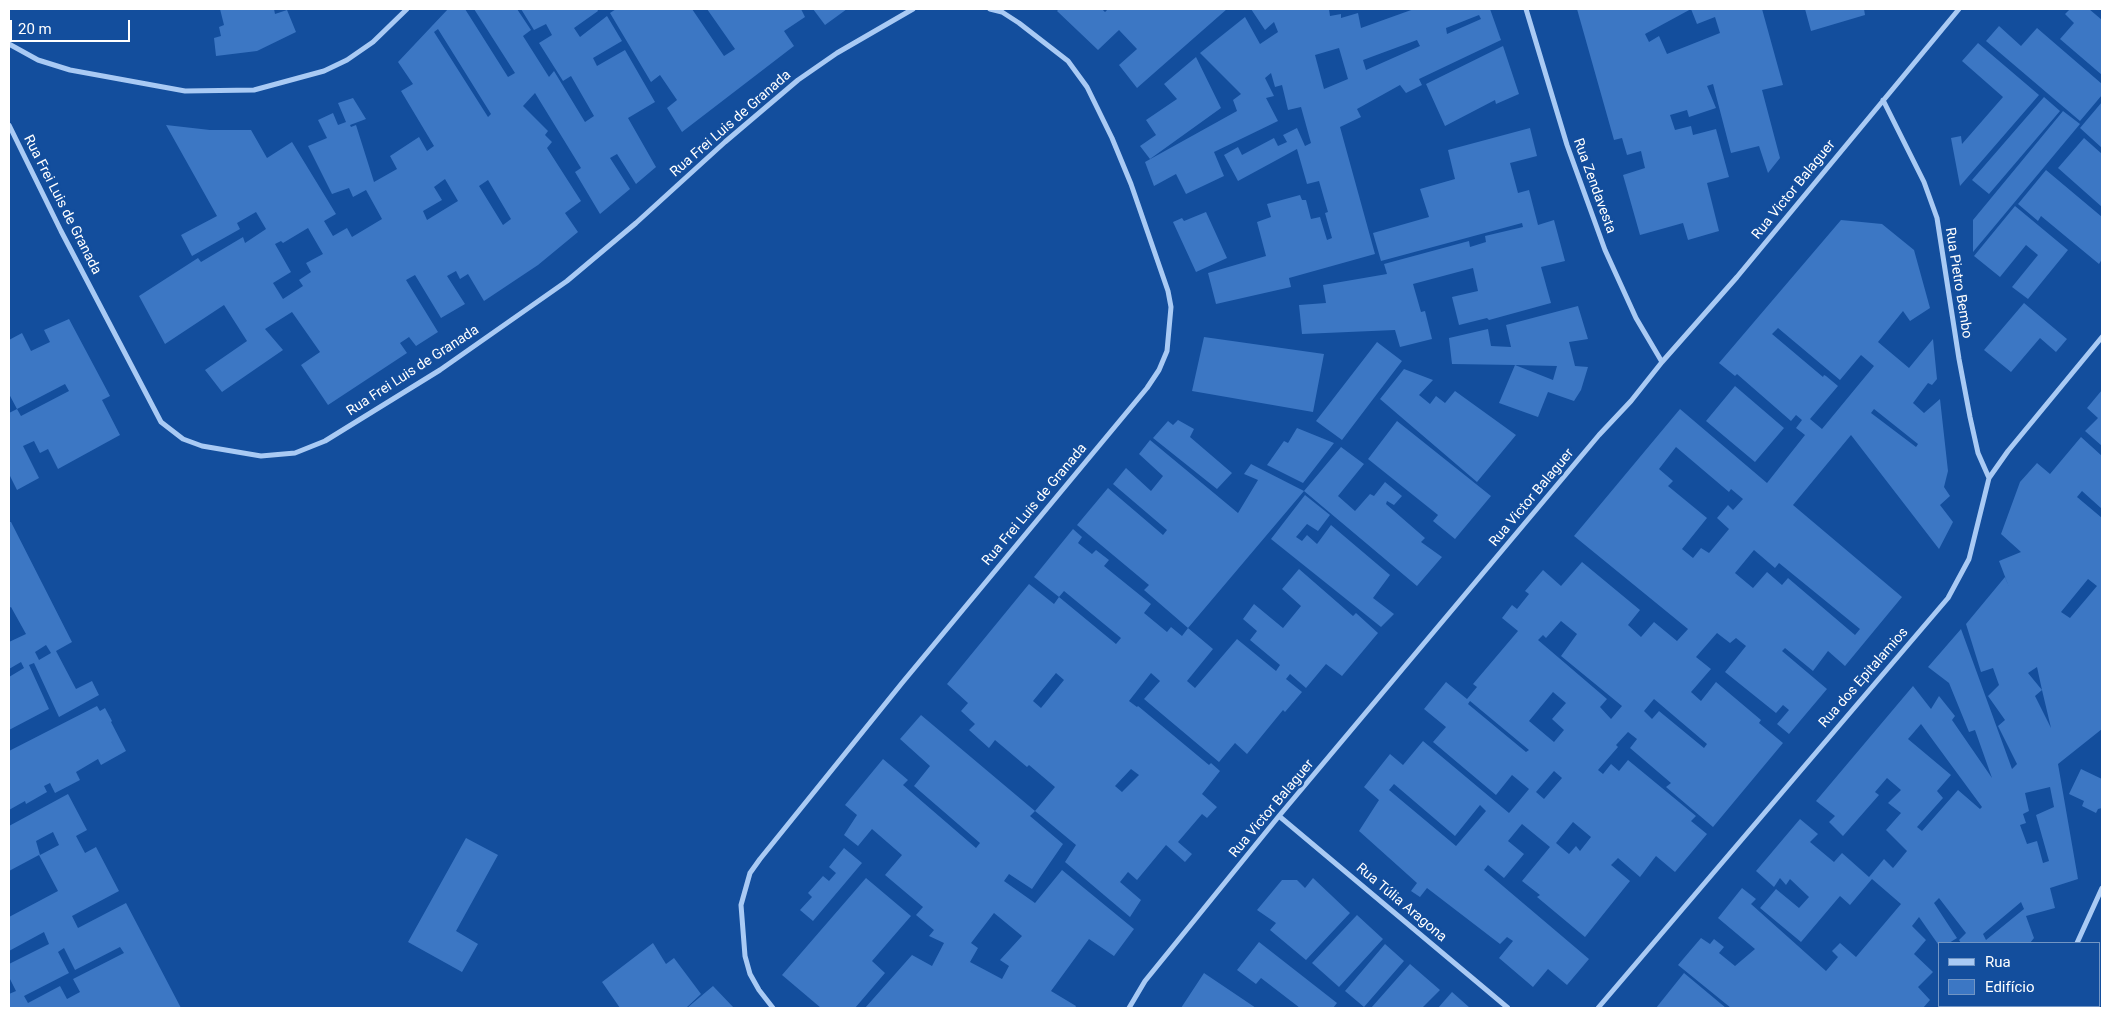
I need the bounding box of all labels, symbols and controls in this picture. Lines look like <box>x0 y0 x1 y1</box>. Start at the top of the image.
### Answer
scale bar <box>12 10 132 42</box>
text: 20 m <box>18 20 52 38</box>
street label: Rua Frei Luis de Granada <box>667 67 795 181</box>
street label: Rua Frei Luis de Granada <box>20 132 104 278</box>
street label: Rua Zendavesta <box>1569 136 1619 236</box>
street label: Rua Victor Balaguer <box>1749 137 1839 243</box>
street label: Rua Pietro Bembo <box>1941 226 1975 340</box>
street label: Rua Frei Luis de Granada <box>344 322 482 420</box>
street label: Rua Frei Luis de Granada <box>979 441 1091 569</box>
street label: Rua Victor Balaguer <box>1486 446 1578 550</box>
street label: Rua dos Epitalamios <box>1816 624 1912 732</box>
street label: Rua Victor Balaguer <box>1226 757 1318 861</box>
street label: Rua Túlia Aragona <box>1352 860 1450 946</box>
legend <box>1938 942 2101 1007</box>
text: Rua <box>1985 953 2011 971</box>
text: Edifício <box>1985 978 2034 996</box>

